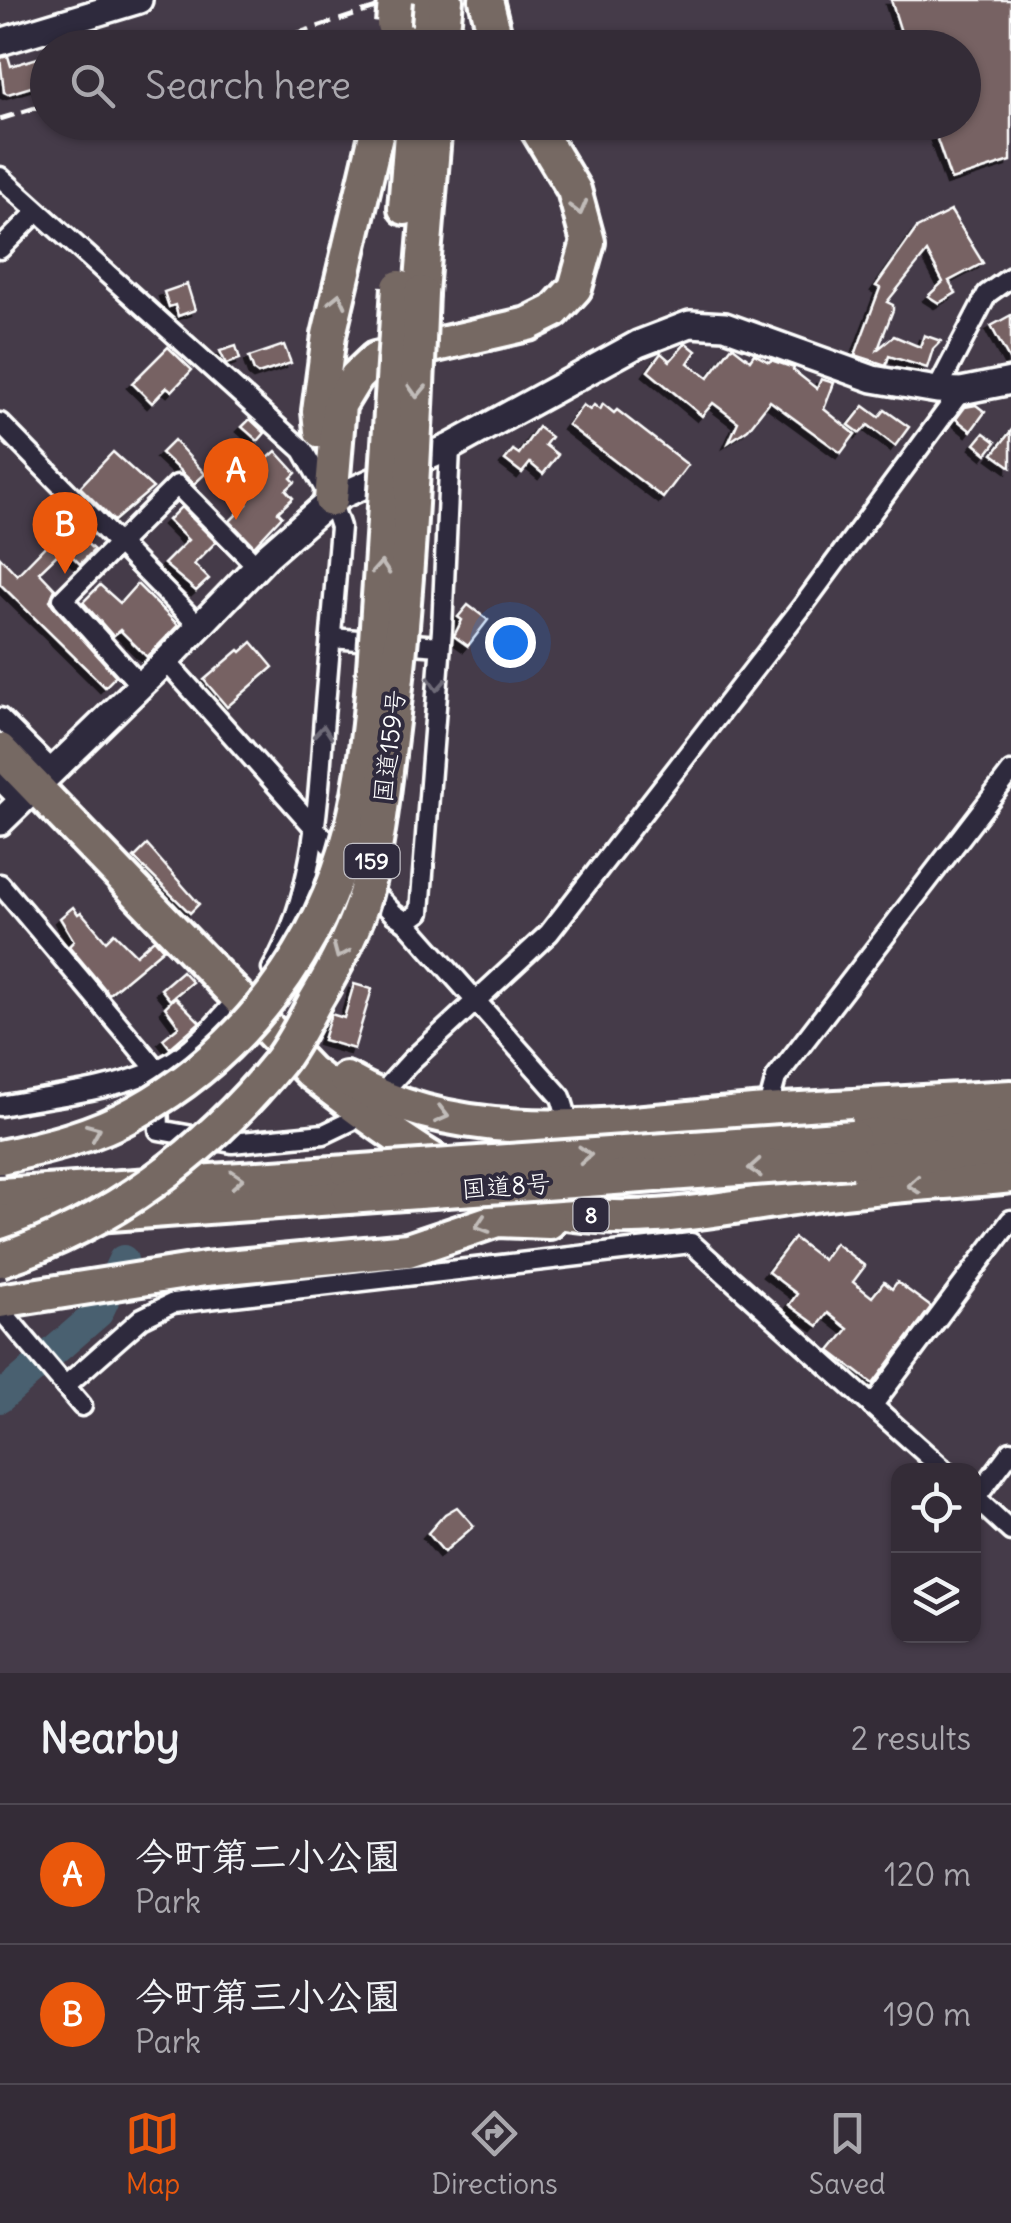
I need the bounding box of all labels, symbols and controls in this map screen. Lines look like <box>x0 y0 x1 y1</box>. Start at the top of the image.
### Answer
search box <box>30 30 981 140</box>
icon: search <box>65 58 120 113</box>
text: Search here <box>145 62 351 109</box>
one-way arrow <box>567 199 588 216</box>
one-way arrow <box>326 292 347 309</box>
one-way arrow <box>407 383 428 399</box>
pin: A <box>204 438 268 520</box>
pin: B <box>32 492 98 574</box>
one-way arrow <box>370 560 391 576</box>
your location <box>485 617 536 668</box>
one-way arrow <box>427 677 449 693</box>
street label: 国道159号 <box>366 688 412 804</box>
one-way arrow <box>312 724 334 740</box>
road number: 159 <box>344 844 400 878</box>
one-way arrow <box>332 943 352 960</box>
one-way arrow <box>433 1103 450 1124</box>
one-way arrow <box>84 1123 102 1143</box>
one-way arrow <box>577 1145 593 1167</box>
one-way arrow <box>747 1157 763 1178</box>
street label: 国道8号 <box>460 1167 552 1205</box>
one-way arrow <box>229 1169 245 1190</box>
one-way arrow <box>905 1174 921 1195</box>
road number: 8 <box>574 1198 608 1232</box>
one-way arrow <box>475 1214 492 1234</box>
map controls <box>891 1463 981 1643</box>
button: locate <box>891 1463 981 1553</box>
button: layers <box>891 1553 981 1643</box>
text: Nearby <box>40 1712 179 1764</box>
text: 2 results <box>851 1718 971 1759</box>
text: 今町第二小公園 <box>135 1833 401 1880</box>
text: A <box>62 1854 83 1895</box>
text: 120 m <box>884 1854 971 1895</box>
text: Park <box>135 1881 201 1922</box>
text: 今町第三小公園 <box>135 1973 401 2020</box>
text: B <box>62 1994 83 2035</box>
text: 190 m <box>883 1994 971 2035</box>
text: Park <box>135 2021 201 2062</box>
tab: Map <box>125 2106 180 2202</box>
tab: Directions <box>431 2106 558 2202</box>
tab: Saved <box>809 2106 886 2202</box>

